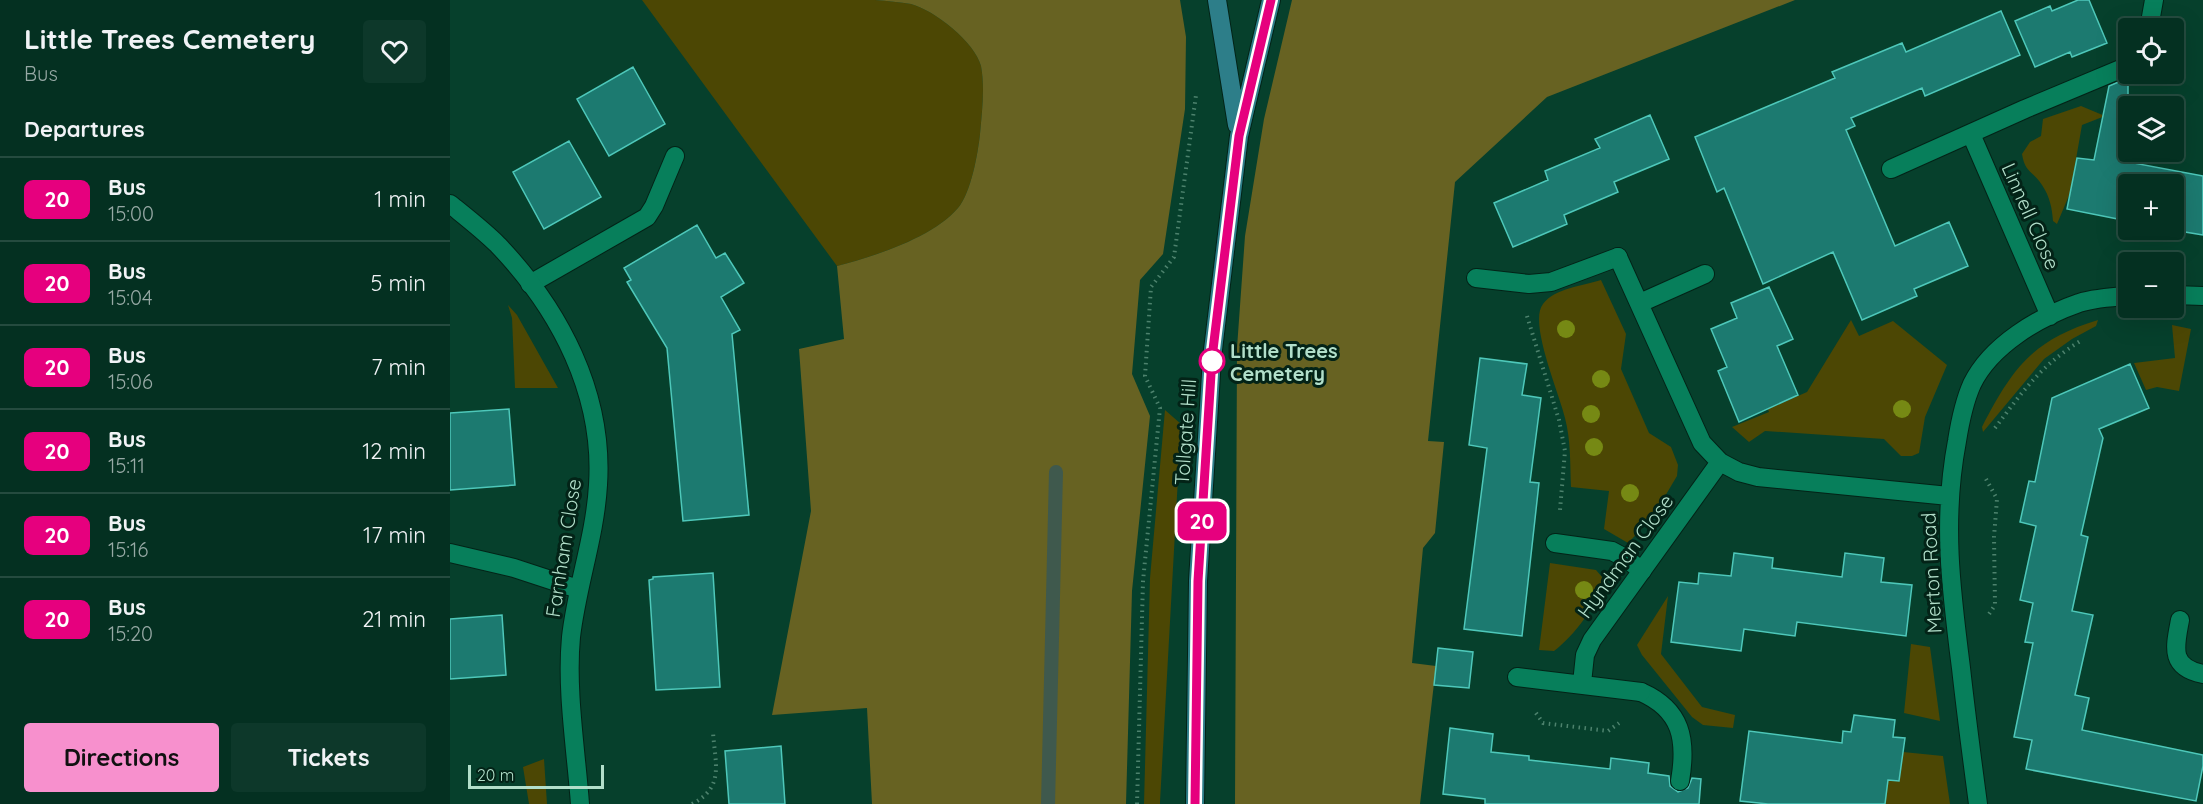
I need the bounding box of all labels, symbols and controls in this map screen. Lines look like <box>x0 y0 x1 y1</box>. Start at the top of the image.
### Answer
map controls <box>2118 18 2184 318</box>
button: locate <box>2118 18 2184 84</box>
button: heart <box>363 20 426 83</box>
text: Little Trees Cemetery <box>24 21 315 56</box>
text: Bus <box>24 61 58 86</box>
button: layers <box>2118 96 2184 162</box>
text: Departures <box>24 115 145 143</box>
street label: Linnell Close <box>1996 159 2066 273</box>
text: Bus <box>108 173 146 201</box>
button: + <box>2118 174 2184 240</box>
text: 1 min <box>374 185 426 213</box>
text: 20 <box>45 186 69 212</box>
text: 15:00 <box>108 201 154 226</box>
button: − <box>2118 252 2184 318</box>
text: Bus <box>108 257 146 285</box>
text: 5 min <box>371 269 426 297</box>
text: 20 <box>45 270 69 296</box>
text: 15:04 <box>108 285 152 310</box>
place label: Little Trees Cemetery <box>1230 338 1338 386</box>
text: Bus <box>108 341 146 369</box>
marker: Little Trees Cemetery <box>1199 348 1225 374</box>
text: 7 min <box>371 353 426 381</box>
text: 20 <box>45 354 69 380</box>
text: 15:06 <box>108 369 153 394</box>
street label: Tollgate Hill <box>1169 378 1201 486</box>
text: Bus <box>108 425 146 453</box>
text: 12 min <box>362 437 426 465</box>
text: 20 <box>45 438 69 464</box>
text: 15:11 <box>108 453 145 478</box>
street label: Farnham Close <box>540 477 586 619</box>
street label: Hyndman Close <box>1572 489 1678 623</box>
line badge: 20 <box>1175 502 1229 540</box>
text: 20 <box>1190 508 1214 534</box>
text: Bus <box>108 509 146 537</box>
street label: Merton Road <box>1915 512 1947 634</box>
text: 17 min <box>363 521 426 549</box>
text: 20 <box>45 522 69 548</box>
text: 15:16 <box>108 537 148 562</box>
text: Bus <box>108 593 146 621</box>
text: 21 min <box>362 605 426 633</box>
text: 20 <box>45 606 69 632</box>
text: 15:20 <box>108 621 153 646</box>
button: Directions <box>24 723 219 792</box>
button: Tickets <box>231 723 426 792</box>
scale bar <box>468 762 604 790</box>
text: 20 m <box>477 765 514 785</box>

